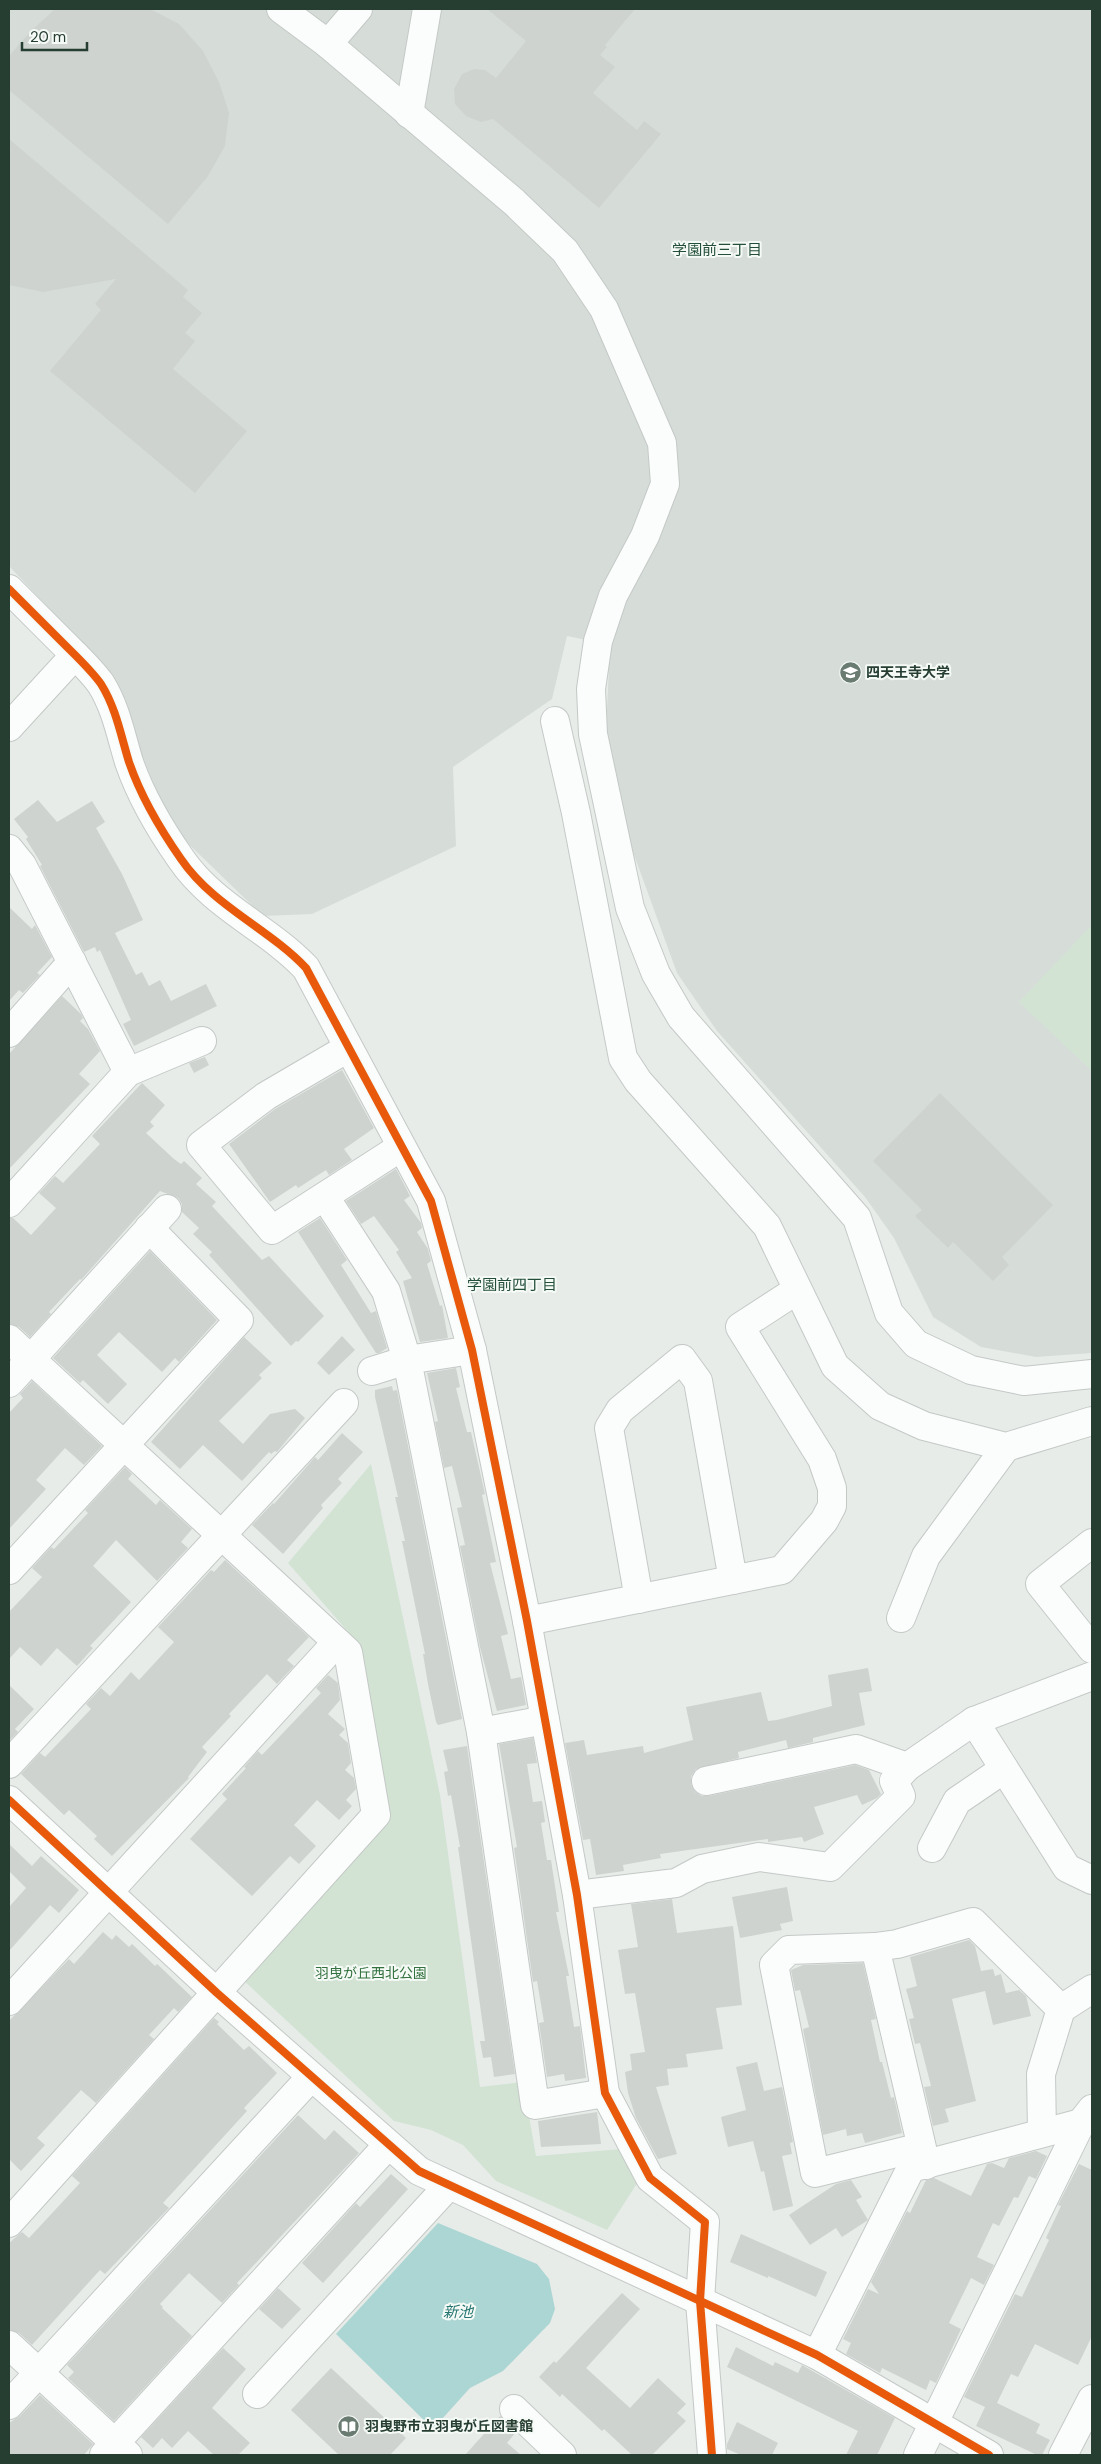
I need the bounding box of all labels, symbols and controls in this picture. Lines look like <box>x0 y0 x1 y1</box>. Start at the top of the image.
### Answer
scale bar <box>22 20 88 52</box>
text: 20 m <box>30 27 66 47</box>
district label: 学園前三丁目 <box>672 240 762 260</box>
school or university icon: 四天王寺大学 <box>838 660 862 684</box>
place label: 四天王寺大学 <box>866 663 950 681</box>
district label: 学園前四丁目 <box>467 1275 557 1295</box>
park label: 羽曳が丘西北公園 <box>315 1964 427 1982</box>
water label: 新池 <box>443 2302 475 2322</box>
library icon: 羽曳野市立羽曳が丘図書館 <box>337 2414 361 2438</box>
place label: 羽曳野市立羽曳が丘図書館 <box>365 2417 533 2435</box>

